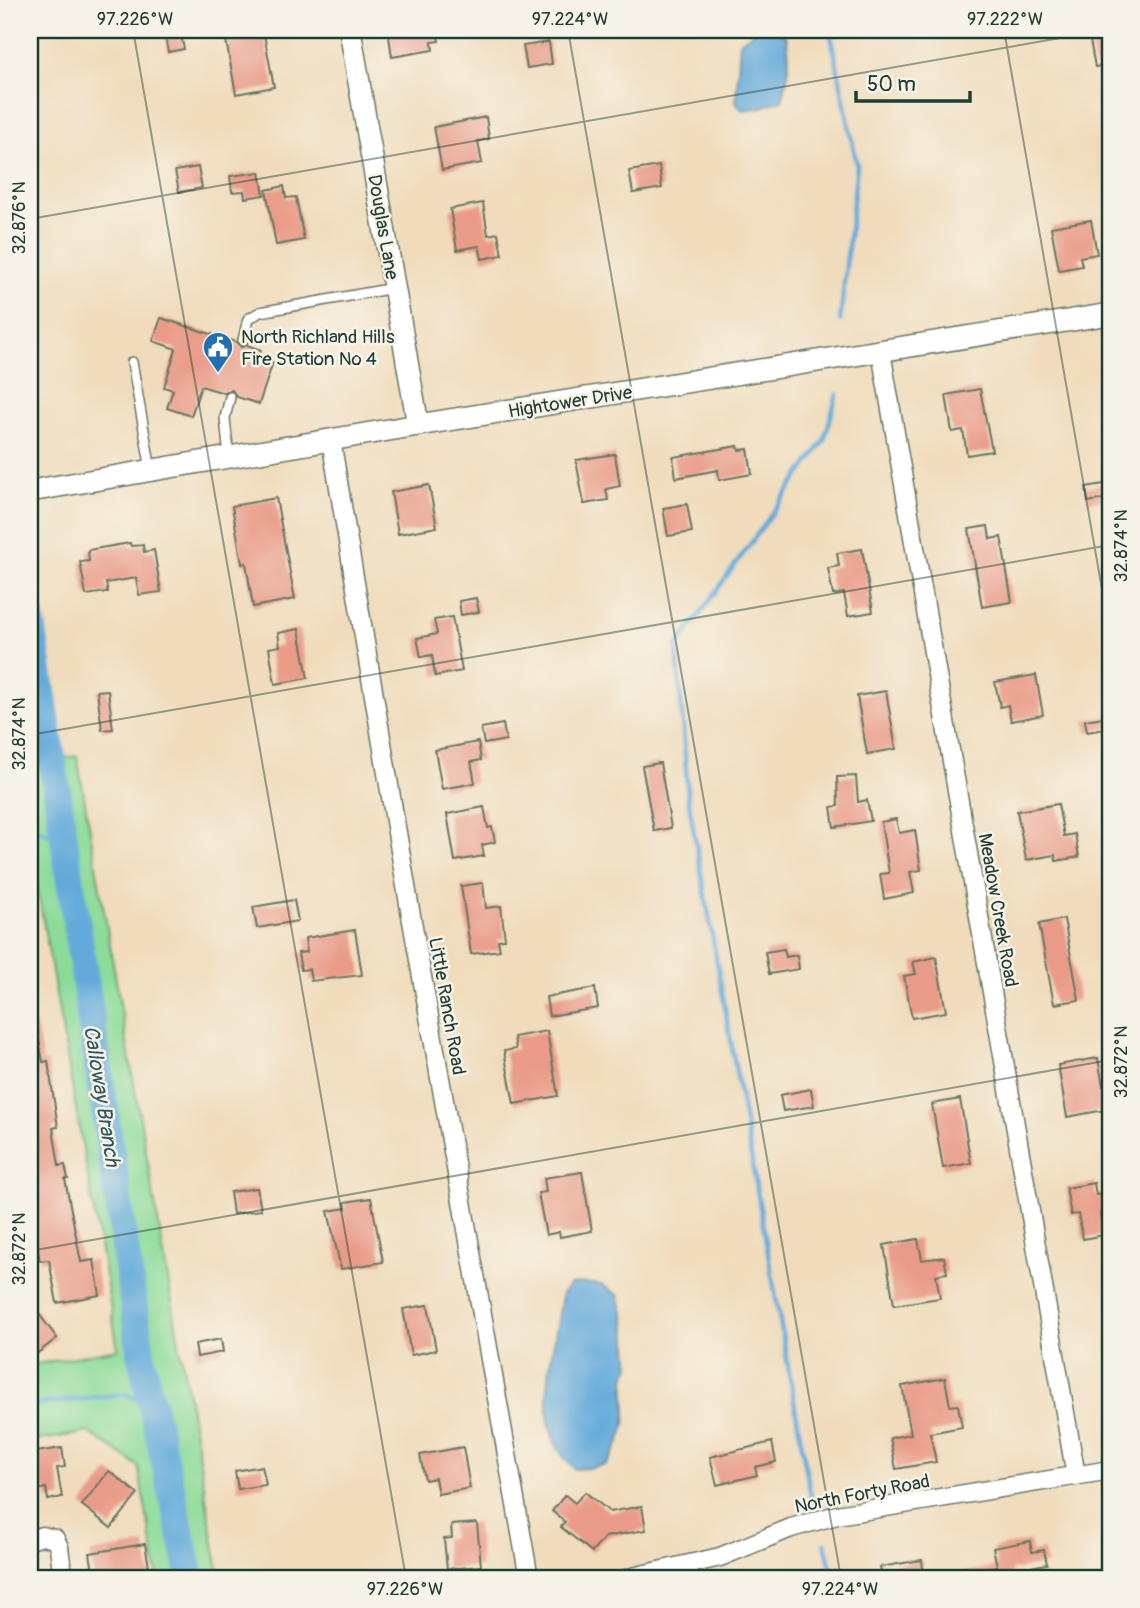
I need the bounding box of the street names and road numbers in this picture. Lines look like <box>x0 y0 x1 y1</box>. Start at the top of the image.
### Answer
street label: Douglas Lane <box>362 173 404 282</box>
street label: Hightower Drive <box>506 380 635 424</box>
street label: Meadow Creek Road <box>973 831 1023 989</box>
street label: Little Ranch Road <box>423 935 471 1077</box>
street label: North Forty Road <box>793 1469 932 1519</box>

